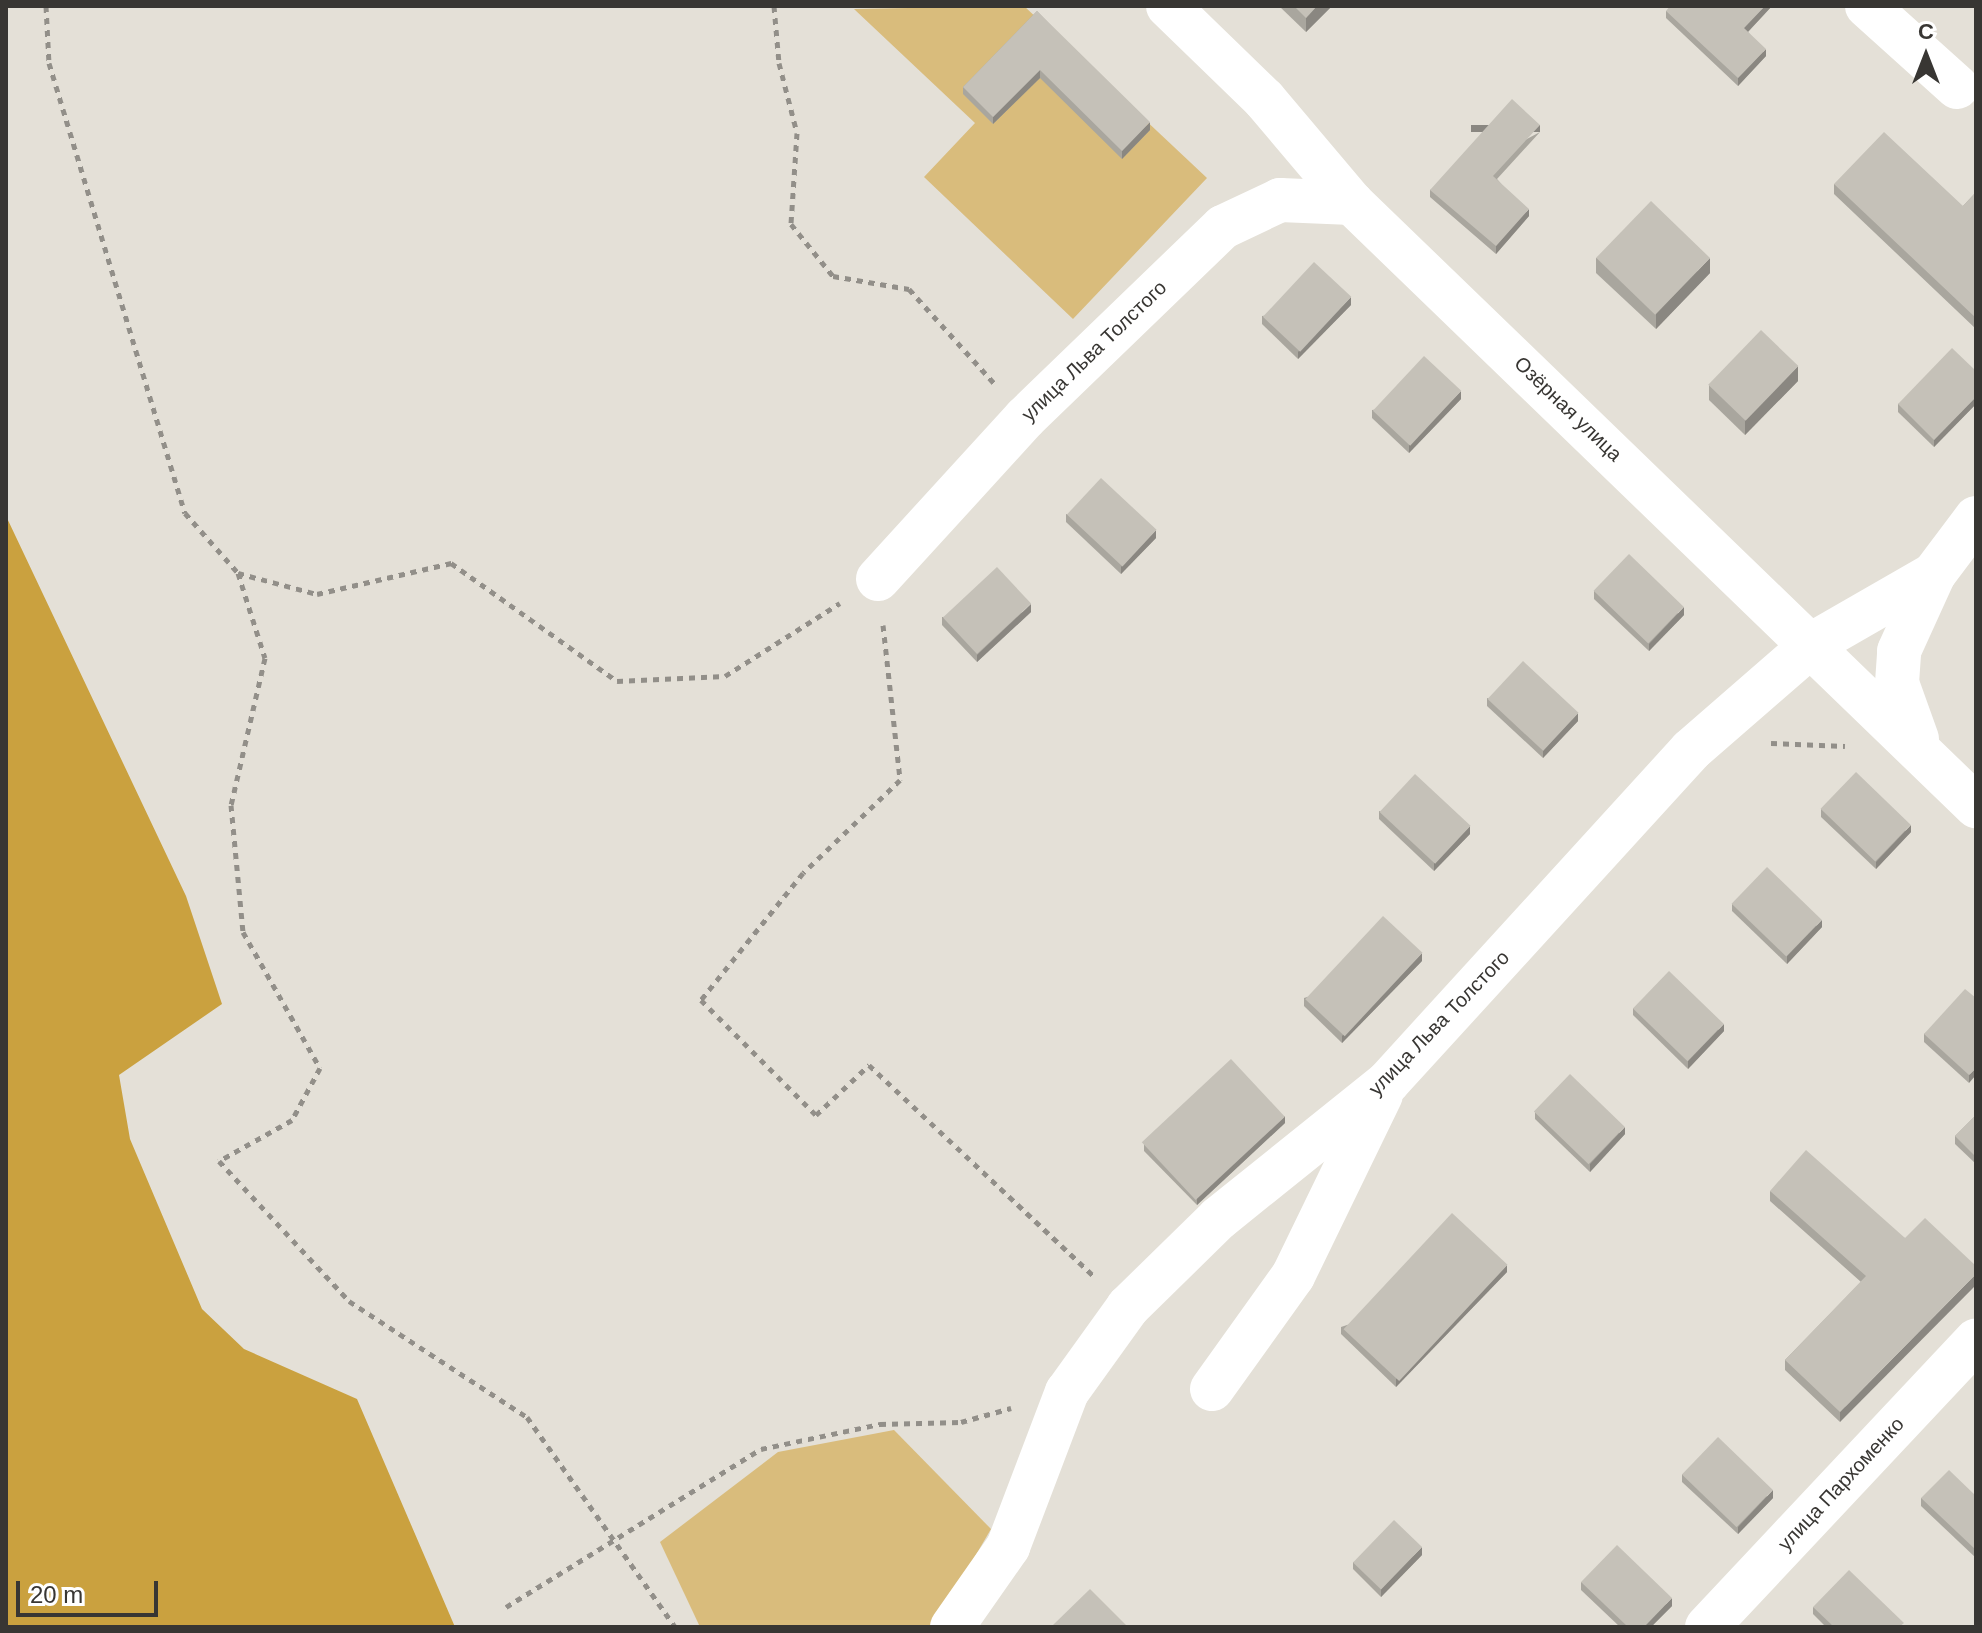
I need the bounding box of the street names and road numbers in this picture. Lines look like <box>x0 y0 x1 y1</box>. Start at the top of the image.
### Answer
street label: улица Льва Толстого <box>1017 276 1171 426</box>
street label: Озёрная улица <box>1509 352 1627 466</box>
street label: улица Льва Толстого <box>1364 946 1514 1100</box>
street label: улица Пархоменко <box>1773 1412 1909 1556</box>

